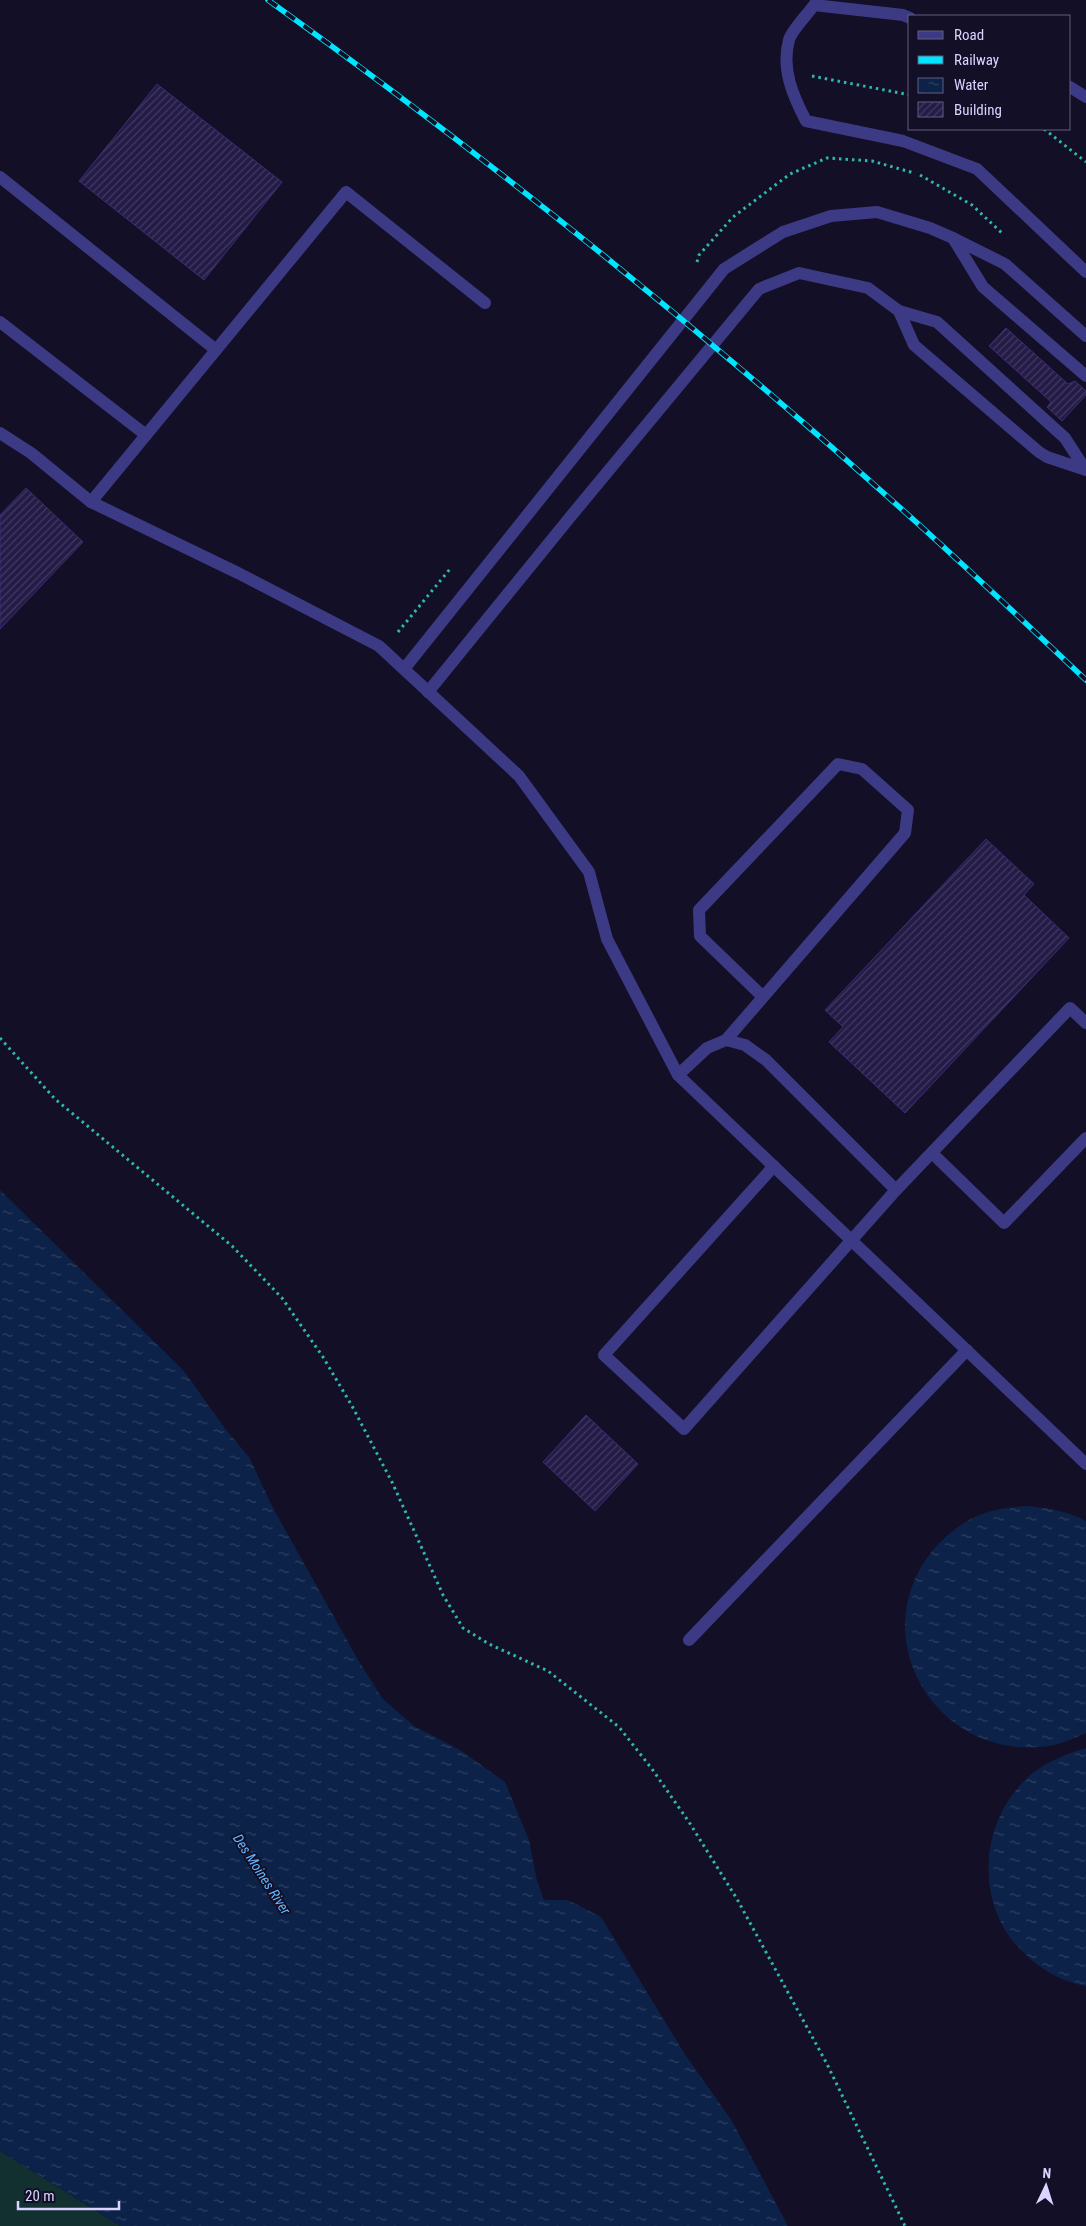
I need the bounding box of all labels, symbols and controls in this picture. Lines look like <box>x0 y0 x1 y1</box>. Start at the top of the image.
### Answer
legend <box>908 15 1071 130</box>
text: Road <box>954 26 984 44</box>
text: Railway <box>954 51 999 69</box>
text: Water <box>954 76 989 94</box>
text: Building <box>954 101 1002 119</box>
water label: Des Moines River <box>230 1831 294 1918</box>
north arrow <box>1021 2161 1071 2211</box>
text: N <box>1042 2165 1052 2181</box>
scale bar <box>18 2178 119 2210</box>
text: 20 m <box>25 2187 55 2205</box>

